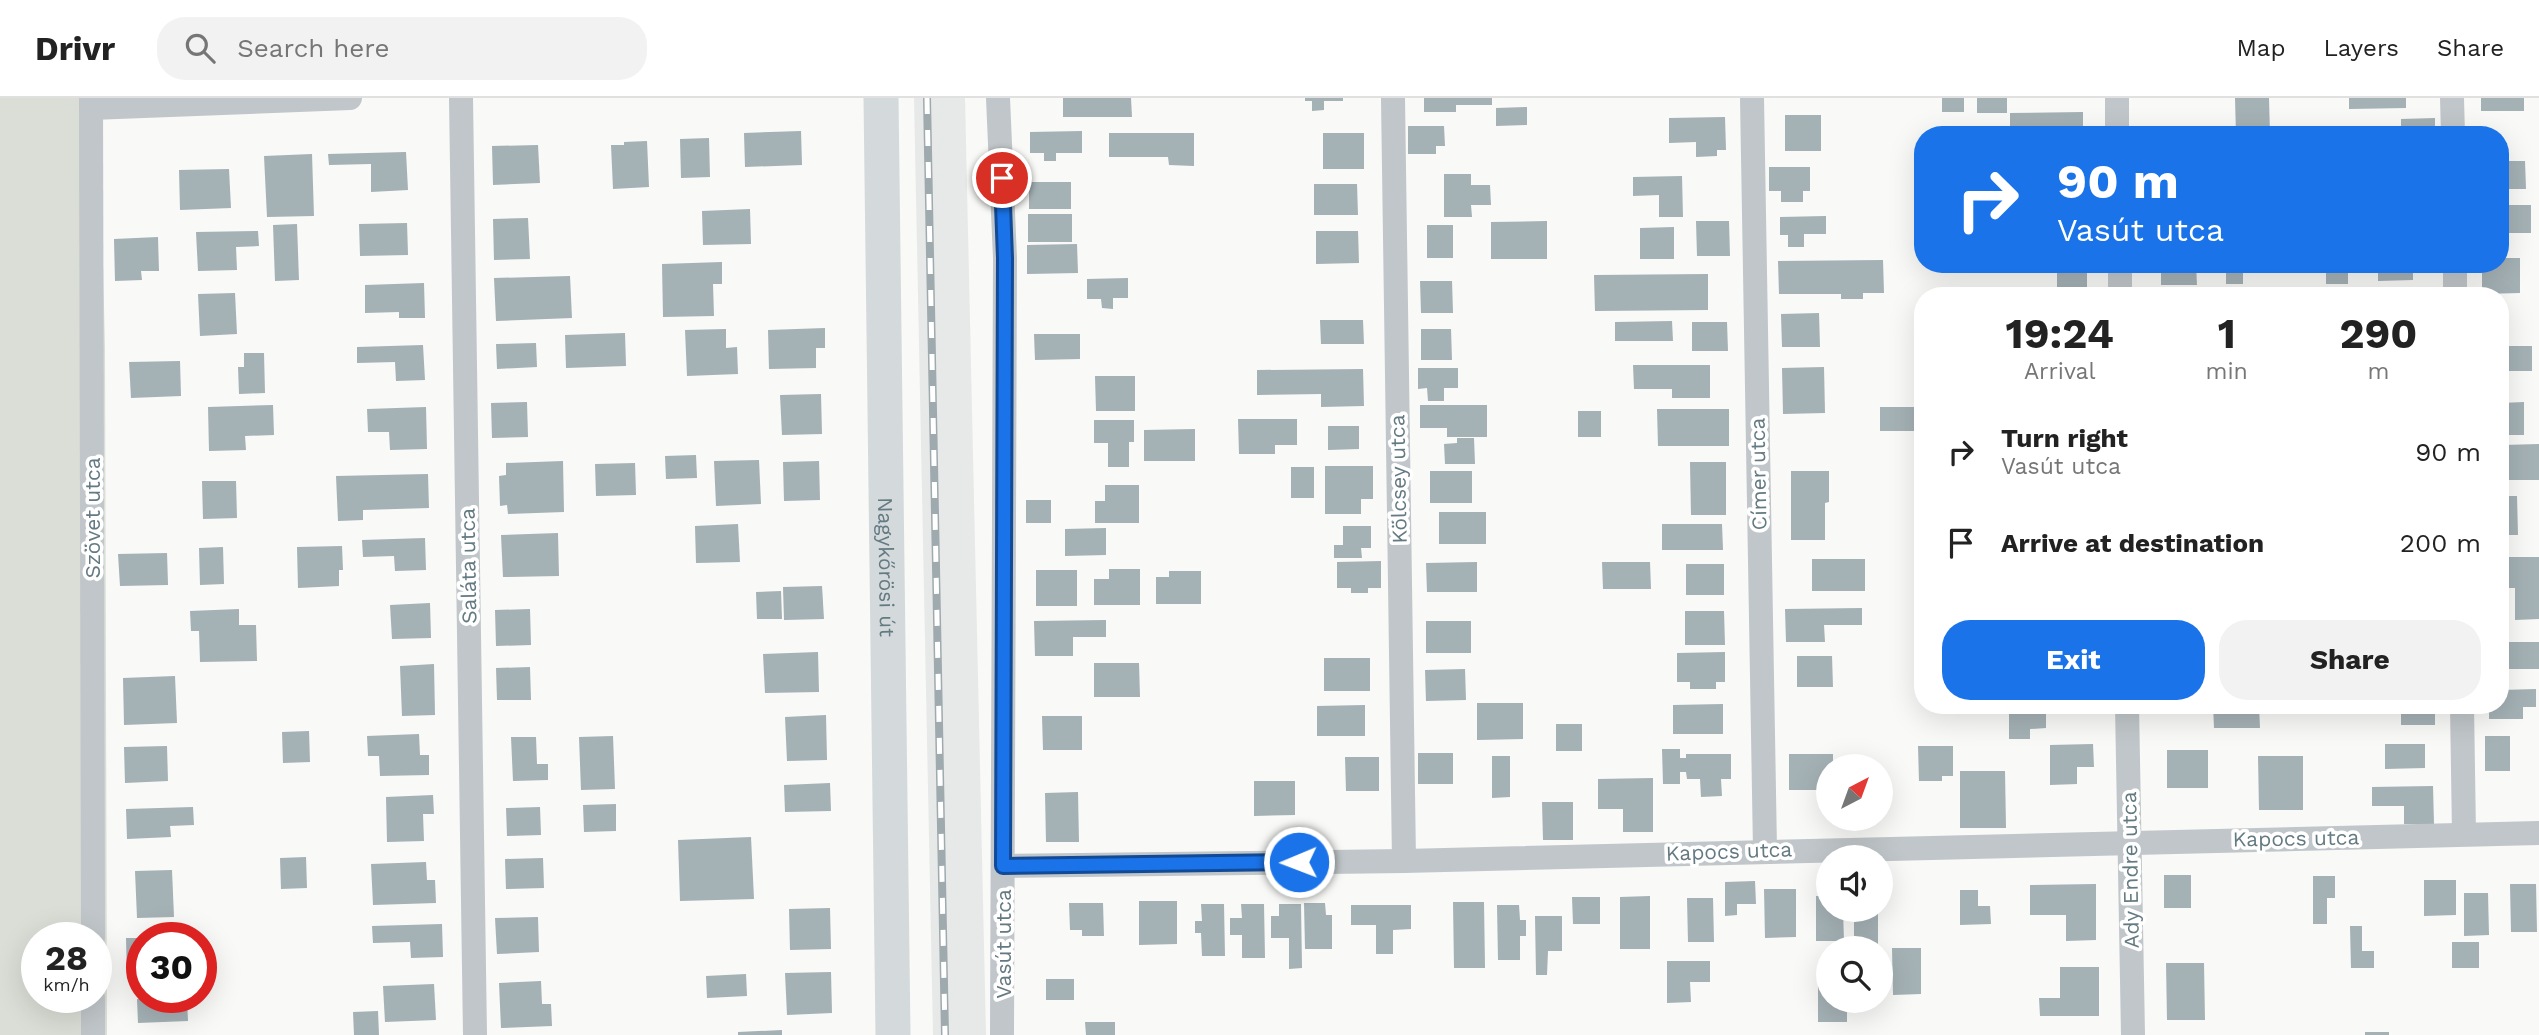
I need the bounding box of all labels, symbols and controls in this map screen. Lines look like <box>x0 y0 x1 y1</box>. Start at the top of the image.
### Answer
search box <box>157 17 647 80</box>
text: Drivr <box>35 29 115 68</box>
icon: search <box>181 29 219 67</box>
text: Search here <box>237 33 390 63</box>
text: Map <box>2237 34 2285 62</box>
text: Layers <box>2323 34 2399 62</box>
text: Share <box>2437 34 2504 62</box>
pin <box>972 148 1032 208</box>
text: 90 m <box>2057 152 2179 210</box>
icon: right <box>1942 154 2033 245</box>
icon: arrive <box>983 159 1021 197</box>
text: Vasút utca <box>2057 211 2224 249</box>
text: 19:24 <box>2006 309 2114 358</box>
text: 1 <box>2218 309 2236 358</box>
text: 290 <box>2339 309 2417 358</box>
text: Arrival <box>2024 358 2096 385</box>
text: min <box>2206 358 2248 385</box>
text: m <box>2367 358 2389 385</box>
street label: Kölcsey utca <box>1384 414 1412 544</box>
street label: Címer utca <box>1745 417 1771 531</box>
text: Turn right <box>2001 423 2128 453</box>
icon: right <box>1942 433 1980 471</box>
text: 90 m <box>2415 437 2481 467</box>
text: Vasút utca <box>2001 453 2121 480</box>
street label: Szövet utca <box>80 457 105 579</box>
street label: Nagykőrösi út <box>874 497 900 637</box>
street label: Saláta utca <box>454 508 482 624</box>
icon: arrive <box>1942 524 1980 562</box>
text: Arrive at destination <box>2001 528 2264 558</box>
text: 200 m <box>2400 528 2481 558</box>
button: Exit <box>1942 620 2205 700</box>
button: Share <box>2219 620 2481 700</box>
north arrow <box>1816 754 1894 831</box>
map controls <box>1816 754 1893 1013</box>
street label: Ady Endre utca <box>2116 791 2144 949</box>
street label: Kapocs utca <box>2233 824 2360 852</box>
position arrow <box>1262 825 1336 899</box>
street label: Kapocs utca <box>1665 836 1793 866</box>
button: sound <box>1816 845 1893 922</box>
street label: Vasút utca <box>991 889 1016 999</box>
speed limit sign: 30 <box>126 922 217 1013</box>
button: search <box>1816 936 1893 1013</box>
text: 28 <box>45 937 88 979</box>
text: km/h <box>43 974 90 995</box>

